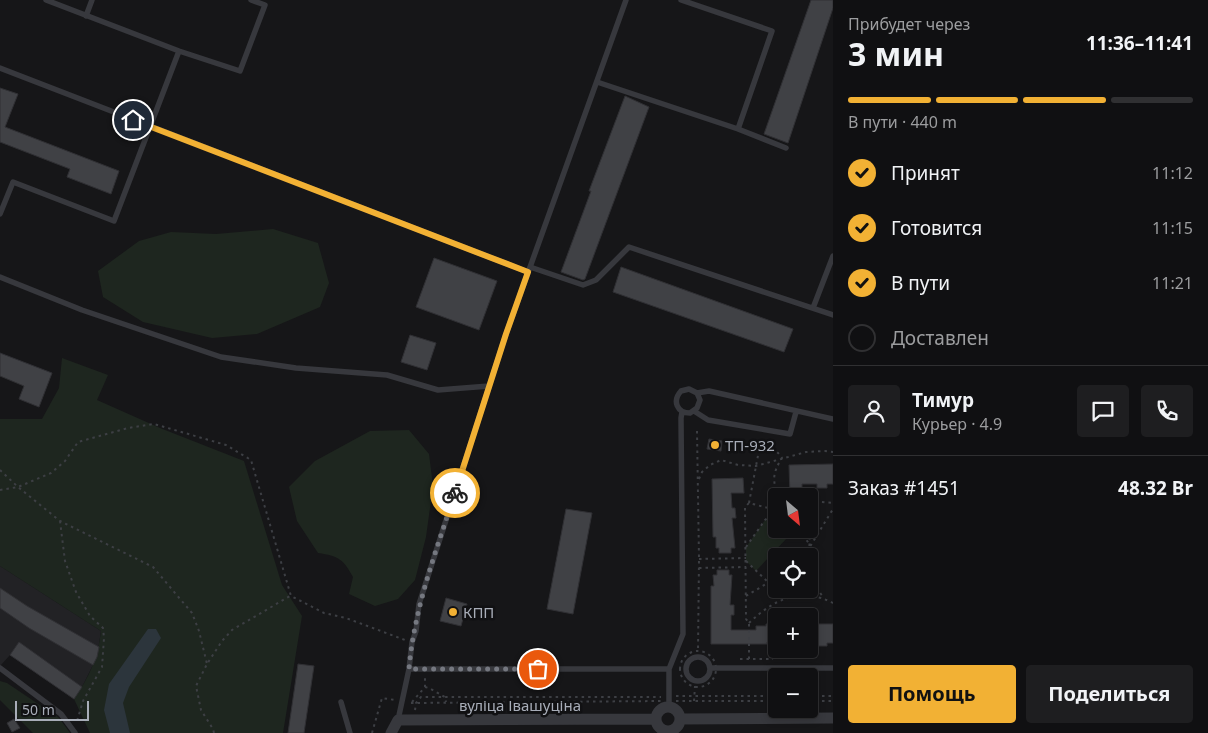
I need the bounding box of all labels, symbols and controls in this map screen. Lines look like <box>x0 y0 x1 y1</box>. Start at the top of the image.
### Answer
text: Прибудет через <box>848 13 970 35</box>
text: 11:36–11:41 <box>1086 30 1193 56</box>
text: 3 мин <box>848 32 944 75</box>
pin <box>112 99 154 141</box>
icon: home <box>119 106 147 134</box>
text: В пути · 440 m <box>848 111 957 133</box>
icon: check <box>848 159 876 187</box>
text: Принят <box>891 160 960 186</box>
text: 11:12 <box>1152 162 1193 184</box>
icon: check <box>848 214 876 242</box>
text: Готовится <box>891 215 982 241</box>
text: 11:15 <box>1152 217 1193 239</box>
icon: check <box>848 269 876 297</box>
text: В пути <box>891 270 950 296</box>
text: 11:21 <box>1152 272 1193 294</box>
text: Доставлен <box>891 325 989 351</box>
button: person <box>848 385 900 437</box>
button: chat <box>1077 385 1129 437</box>
button: phone <box>1141 385 1193 437</box>
text: Тимур <box>912 387 974 413</box>
text: Курьер · 4.9 <box>912 413 1002 435</box>
place label: ТП-932 <box>725 435 775 455</box>
marker: ТП-932 <box>709 439 721 451</box>
courier <box>430 468 480 518</box>
text: Заказ #1451 <box>848 475 960 501</box>
text: 48.32 Br <box>1118 475 1193 501</box>
icon: bike <box>441 479 469 507</box>
north arrow <box>768 488 818 538</box>
map controls <box>768 488 818 718</box>
button: locate <box>768 548 818 598</box>
place label: КПП <box>463 602 494 622</box>
marker: КПП <box>447 606 459 618</box>
button: + <box>768 608 818 658</box>
pin <box>517 648 559 690</box>
icon: bag <box>524 655 552 683</box>
button: Помощь <box>848 665 1016 723</box>
button: Поделиться <box>1026 665 1193 723</box>
button: − <box>768 668 818 718</box>
street label: вуліца Івашуціна <box>459 695 581 715</box>
scale bar <box>15 698 89 721</box>
text: 50 m <box>22 700 55 719</box>

